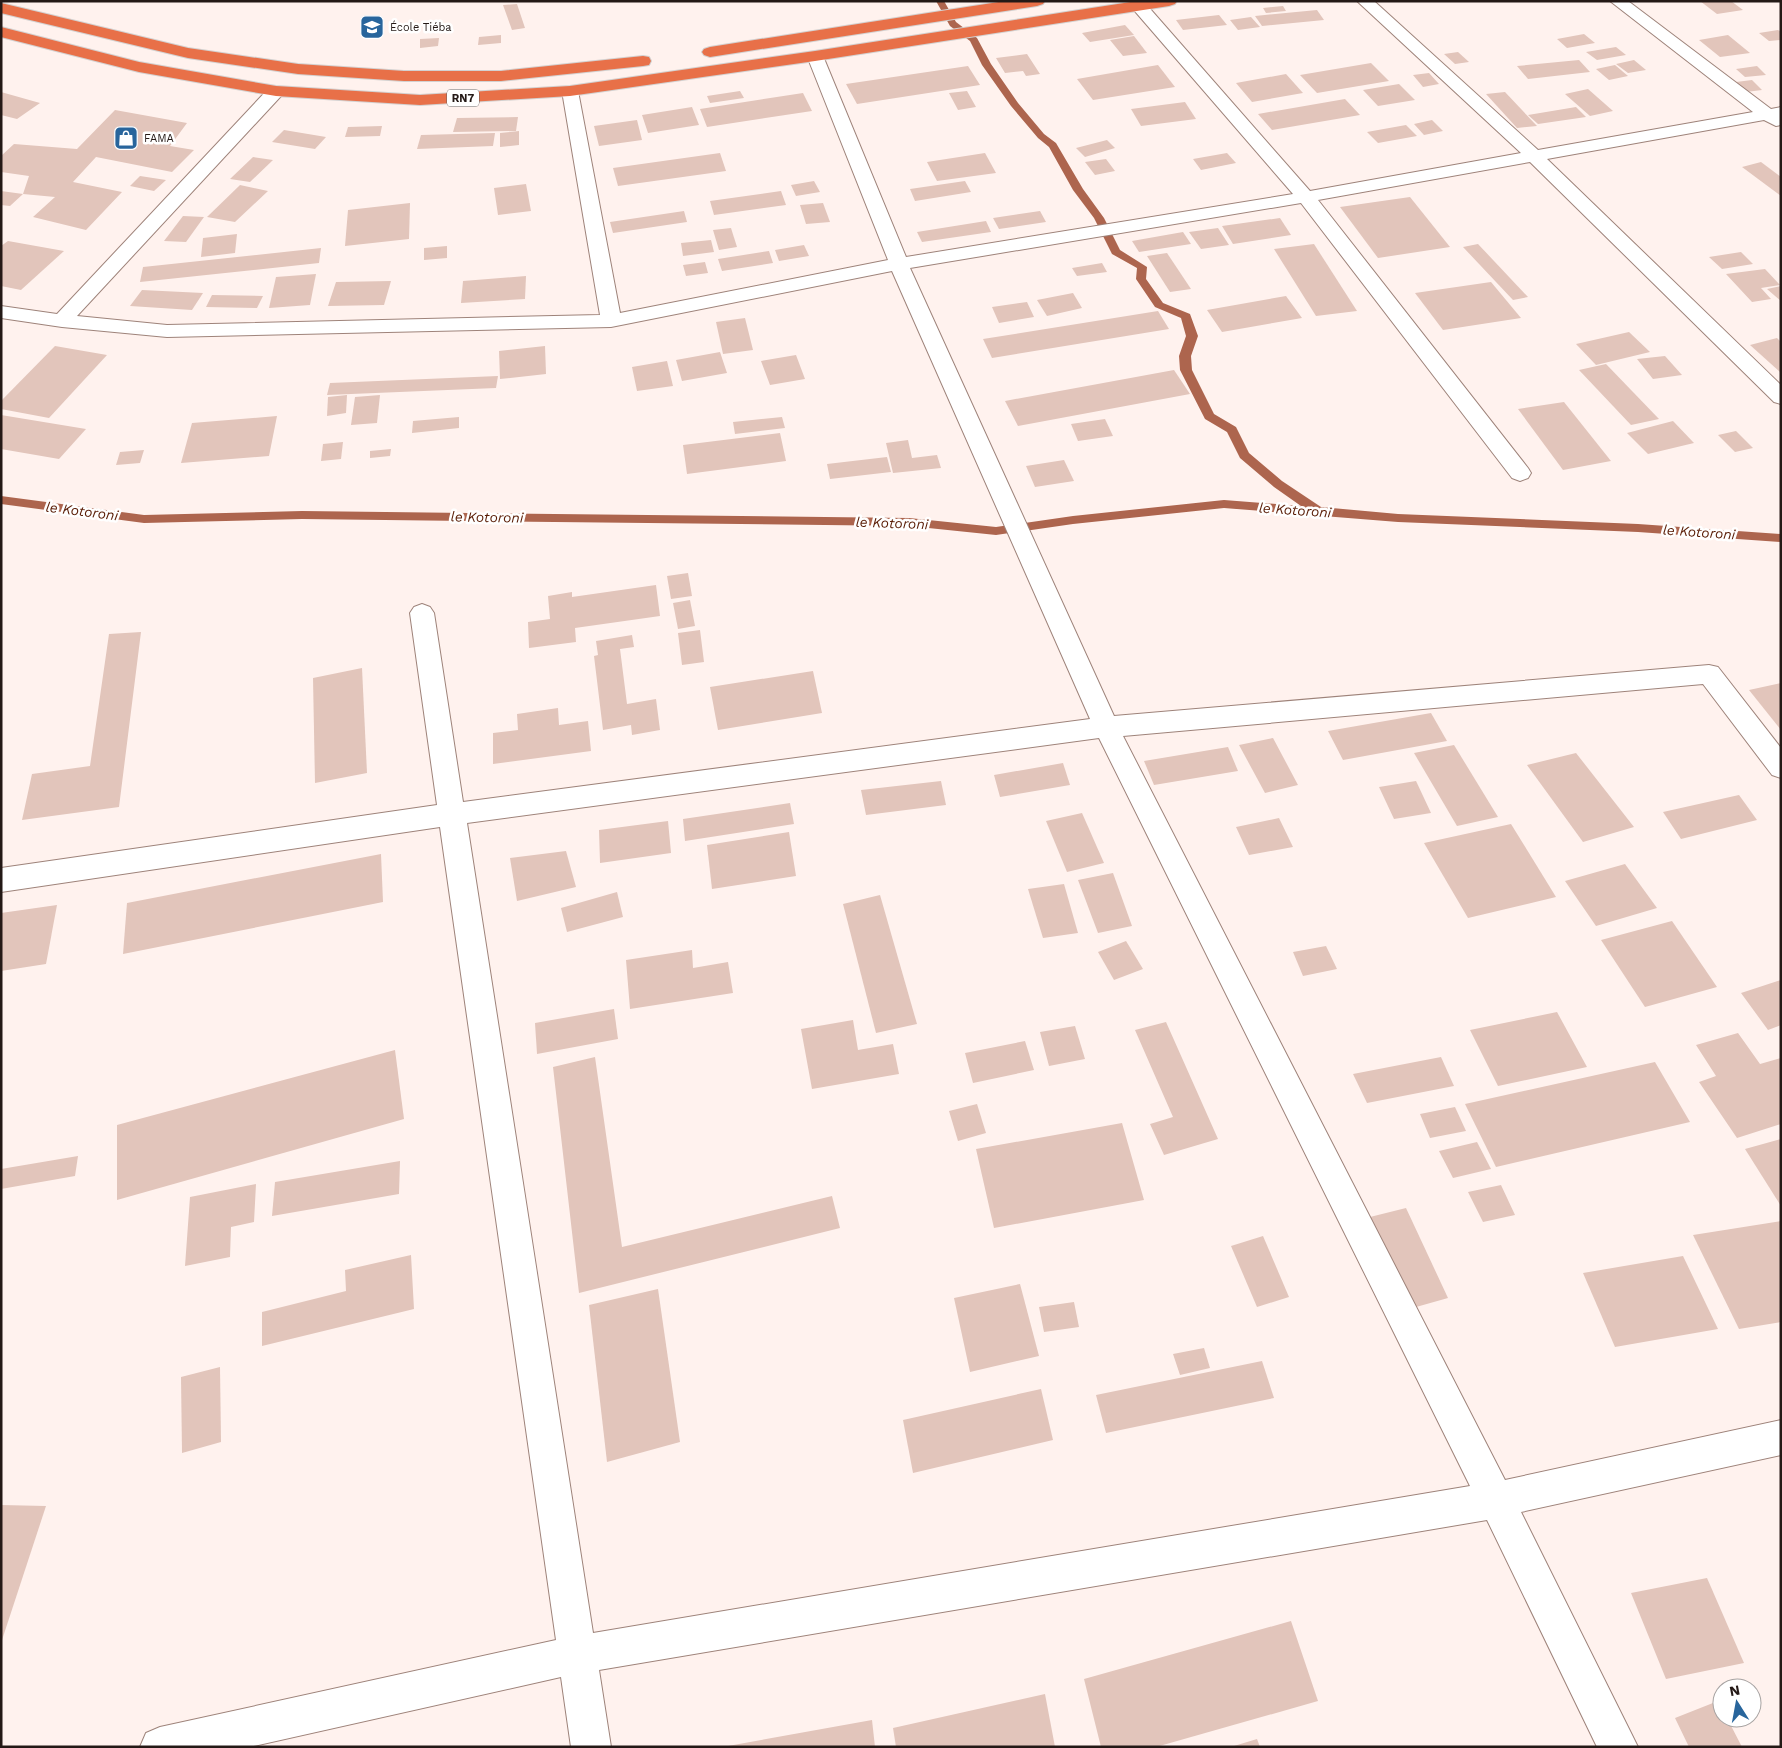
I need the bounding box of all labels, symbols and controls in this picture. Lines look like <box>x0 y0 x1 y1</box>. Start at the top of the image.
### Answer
school or university icon: École Tiéba <box>359 14 385 40</box>
place label: École Tiéba <box>390 20 452 34</box>
road number: RN7 <box>447 90 479 106</box>
shop icon: FAMA <box>113 125 139 151</box>
place label: FAMA <box>144 132 174 145</box>
water label: le Kotoroni <box>45 499 119 523</box>
water label: le Kotoroni <box>1258 499 1332 521</box>
water label: le Kotoroni <box>451 508 524 526</box>
water label: le Kotoroni <box>855 514 929 532</box>
water label: le Kotoroni <box>1662 521 1736 543</box>
north arrow <box>1712 1678 1762 1728</box>
text: N <box>1728 1681 1741 1699</box>

